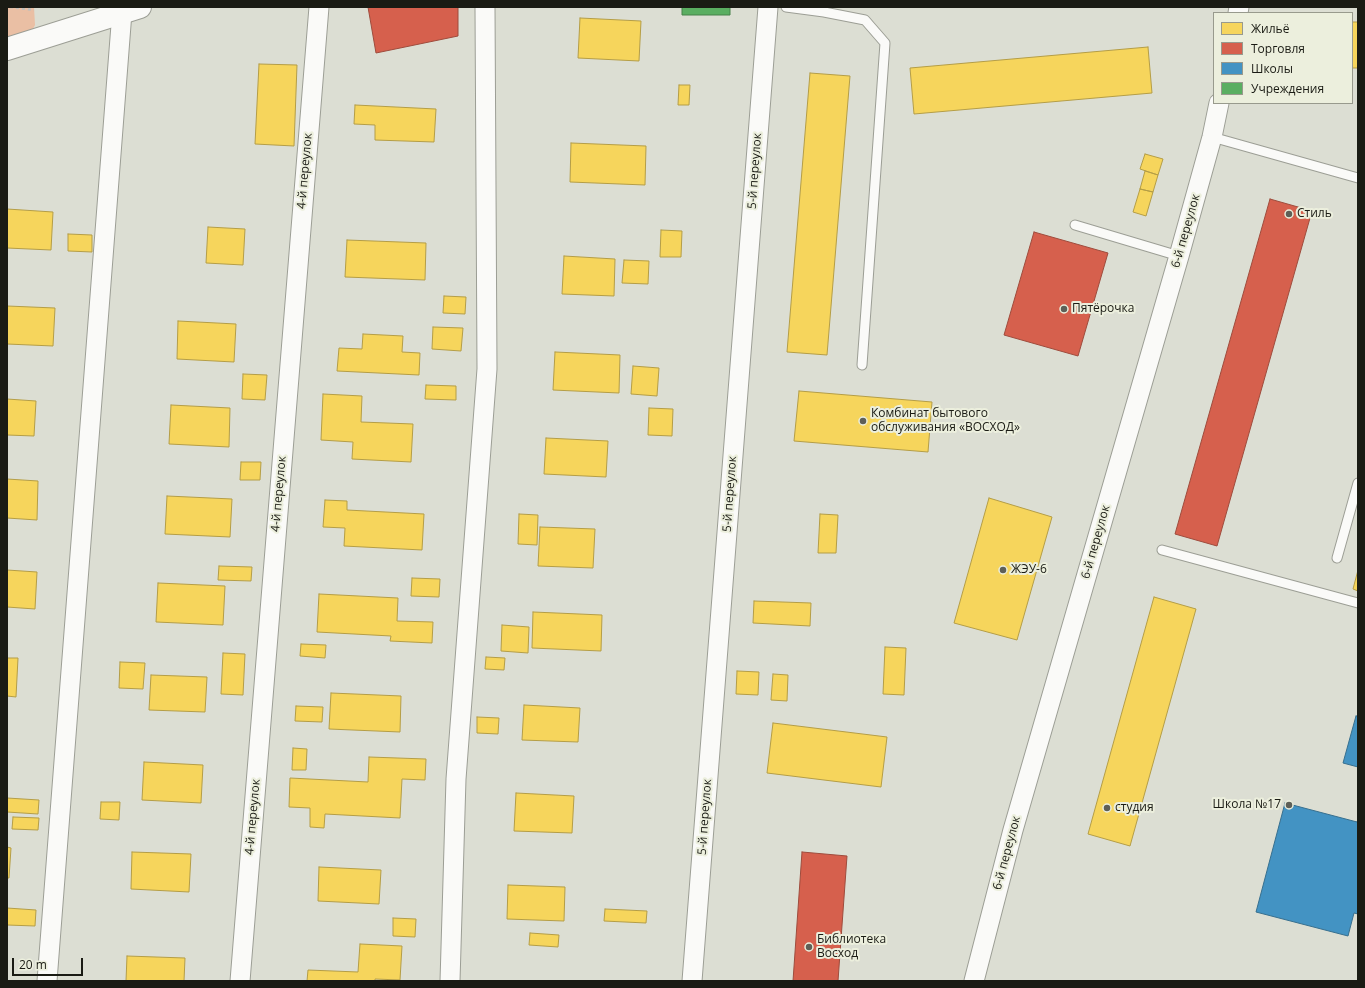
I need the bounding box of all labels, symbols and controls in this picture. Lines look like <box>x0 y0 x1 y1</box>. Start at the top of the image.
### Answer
legend <box>1213 12 1353 104</box>
text: Жильё <box>1251 20 1289 37</box>
text: Торговля <box>1251 40 1305 57</box>
text: Школы <box>1251 60 1293 77</box>
text: Учреждения <box>1251 80 1324 97</box>
street label: 4-й переулок <box>295 133 315 209</box>
street label: 5-й переулок <box>745 133 765 209</box>
street label: 6-й переулок <box>1169 192 1203 270</box>
place label: Стиль <box>1297 207 1332 221</box>
marker: Стиль <box>1284 209 1294 219</box>
place label: Пятёрочка <box>1072 302 1134 316</box>
marker: Пятёрочка <box>1059 304 1069 314</box>
place label: Комбинат бытового обслуживания «ВОСХОД» <box>871 407 1020 435</box>
marker: Комбинат бытового обслуживания «ВОСХОД» <box>858 416 868 426</box>
street label: 4-й переулок <box>269 456 289 532</box>
street label: 5-й переулок <box>720 456 740 532</box>
street label: 6-й переулок <box>1079 503 1113 581</box>
place label: ЖЭУ-6 <box>1011 563 1047 577</box>
marker: ЖЭУ-6 <box>998 565 1008 575</box>
street label: 4-й переулок <box>243 779 263 855</box>
street label: 5-й переулок <box>695 779 715 855</box>
place label: Школа №17 <box>1213 798 1281 812</box>
marker: Школа №17 <box>1284 800 1294 810</box>
place label: студия <box>1115 801 1154 815</box>
marker: студия <box>1102 803 1112 813</box>
street label: 6-й переулок <box>990 814 1024 892</box>
place label: Библиотека Восход <box>817 933 886 961</box>
marker: Библиотека Восход <box>804 942 814 952</box>
scale bar <box>14 950 85 976</box>
text: 20 m <box>19 956 47 973</box>

